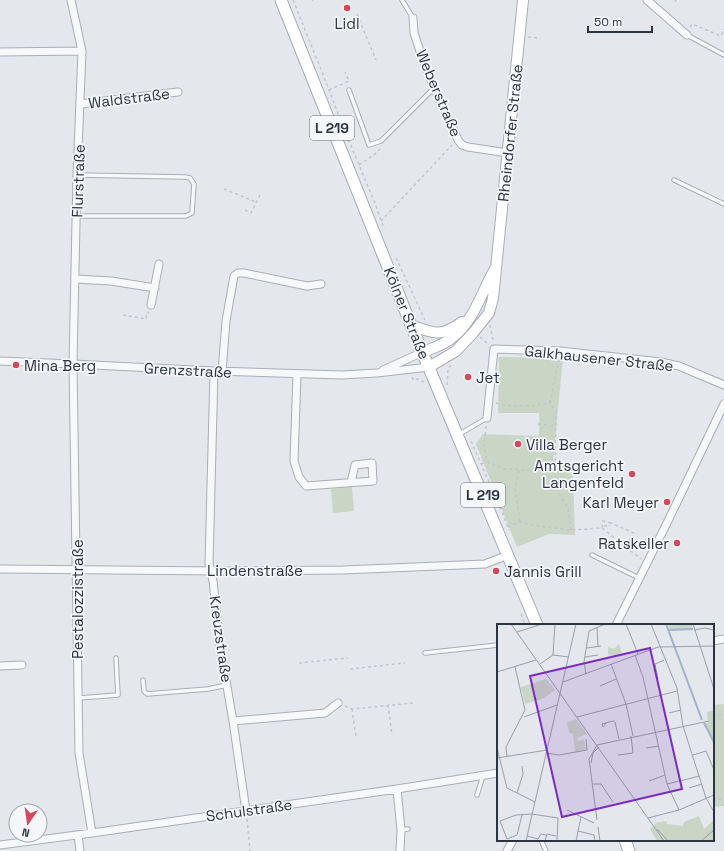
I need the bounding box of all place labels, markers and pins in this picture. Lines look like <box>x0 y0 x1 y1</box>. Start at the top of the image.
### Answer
marker: Lidl <box>342 3 352 13</box>
place label: Lidl <box>334 14 360 33</box>
place label: Mina Berg <box>24 356 96 375</box>
marker: Mina Berg <box>11 360 21 370</box>
place label: Jet <box>476 368 500 387</box>
marker: Jet <box>463 372 473 382</box>
place label: Villa Berger <box>526 435 607 454</box>
marker: Villa Berger <box>513 439 523 449</box>
place label: Amtsgericht Langenfeld <box>534 456 624 492</box>
marker: Amtsgericht Langenfeld <box>627 469 637 479</box>
place label: Karl Meyer <box>582 493 659 512</box>
marker: Karl Meyer <box>662 497 672 507</box>
place label: Ratskeller <box>598 534 669 553</box>
marker: Ratskeller <box>672 538 682 548</box>
place label: Jannis Grill <box>504 562 582 581</box>
marker: Jannis Grill <box>491 566 501 576</box>

